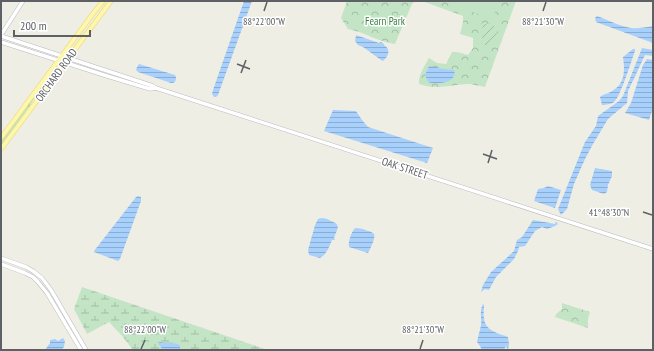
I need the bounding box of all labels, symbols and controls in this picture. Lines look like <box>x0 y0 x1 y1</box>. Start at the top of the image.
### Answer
scale bar <box>14 12 90 38</box>
park label: Fearn Park <box>365 14 406 28</box>
text: 88°22'00"W <box>243 15 285 28</box>
text: 88°21'30"W <box>522 15 564 28</box>
text: 200 m <box>20 18 47 33</box>
street label: ORCHARD ROAD <box>32 46 80 104</box>
street label: OAK STREET <box>380 154 430 182</box>
text: 41°48'30"N <box>589 206 629 219</box>
text: 88°22'00"W <box>124 323 166 336</box>
text: 88°21'30"W <box>402 323 444 336</box>

